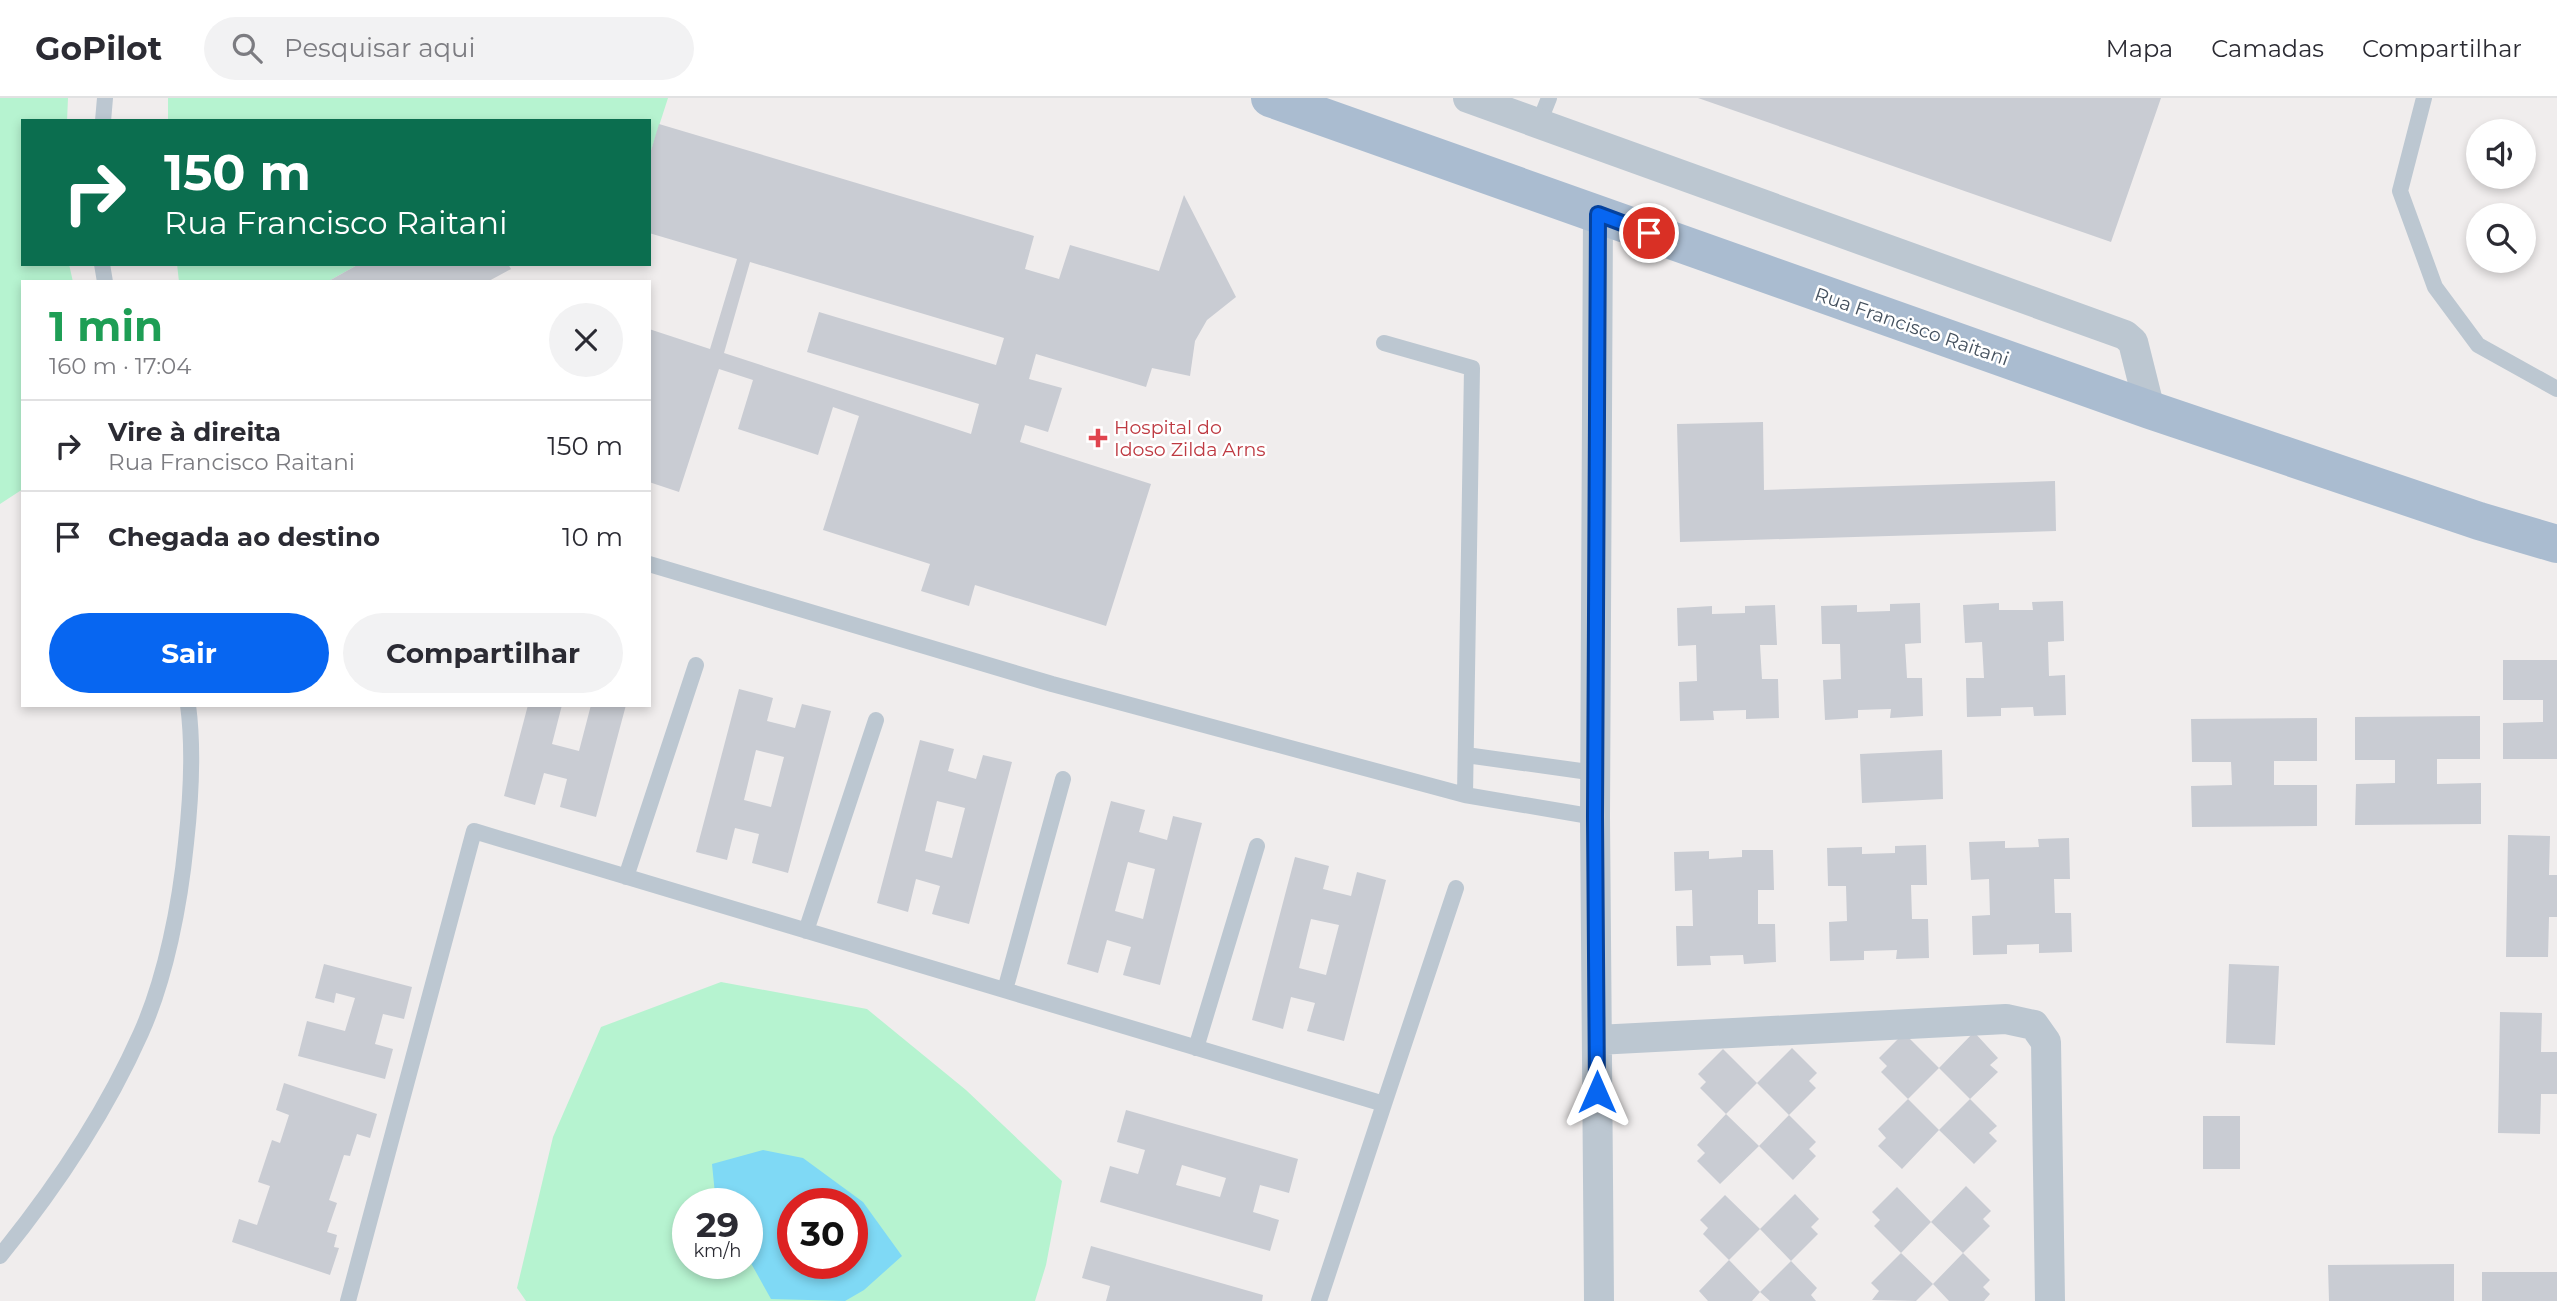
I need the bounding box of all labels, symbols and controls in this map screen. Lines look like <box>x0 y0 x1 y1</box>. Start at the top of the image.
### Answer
search box <box>204 17 694 80</box>
text: GoPilot <box>35 28 162 68</box>
icon: search <box>228 29 266 67</box>
text: Pesquisar aqui <box>284 32 476 64</box>
text: Mapa <box>2106 34 2173 63</box>
text: Camadas <box>2211 34 2324 63</box>
text: Compartilhar <box>2362 34 2522 63</box>
map controls <box>2466 119 2536 273</box>
button: sound <box>2466 119 2536 189</box>
text: 150 m <box>164 143 311 202</box>
icon: right <box>49 147 140 238</box>
text: Rua Francisco Raitani <box>164 203 508 242</box>
pin <box>1619 203 1679 263</box>
button: search <box>2466 203 2536 273</box>
icon: arrive <box>1630 214 1668 252</box>
street label: Rua Francisco Raitani <box>1812 282 2012 371</box>
text: 1 min <box>49 300 163 352</box>
button: close <box>549 303 623 377</box>
text: 160 m · 17:04 <box>49 352 192 380</box>
text: Vire à direita <box>108 416 281 448</box>
place label: Hospital do Idoso Zilda Arns <box>1114 416 1266 461</box>
icon: right <box>49 427 87 465</box>
marker: Hospital do Idoso Zilda Arns <box>1088 428 1108 448</box>
text: 150 m <box>547 430 623 462</box>
text: Rua Francisco Raitani <box>108 448 355 476</box>
icon: arrive <box>49 518 87 556</box>
text: Chegada ao destino <box>108 521 380 553</box>
text: 10 m <box>562 521 623 553</box>
button: Sair <box>49 613 329 693</box>
button: Compartilhar <box>343 613 623 693</box>
position arrow <box>1560 1055 1634 1129</box>
speed limit sign: 30 <box>777 1188 868 1279</box>
text: 29 <box>696 1203 739 1246</box>
text: km/h <box>693 1240 742 1262</box>

